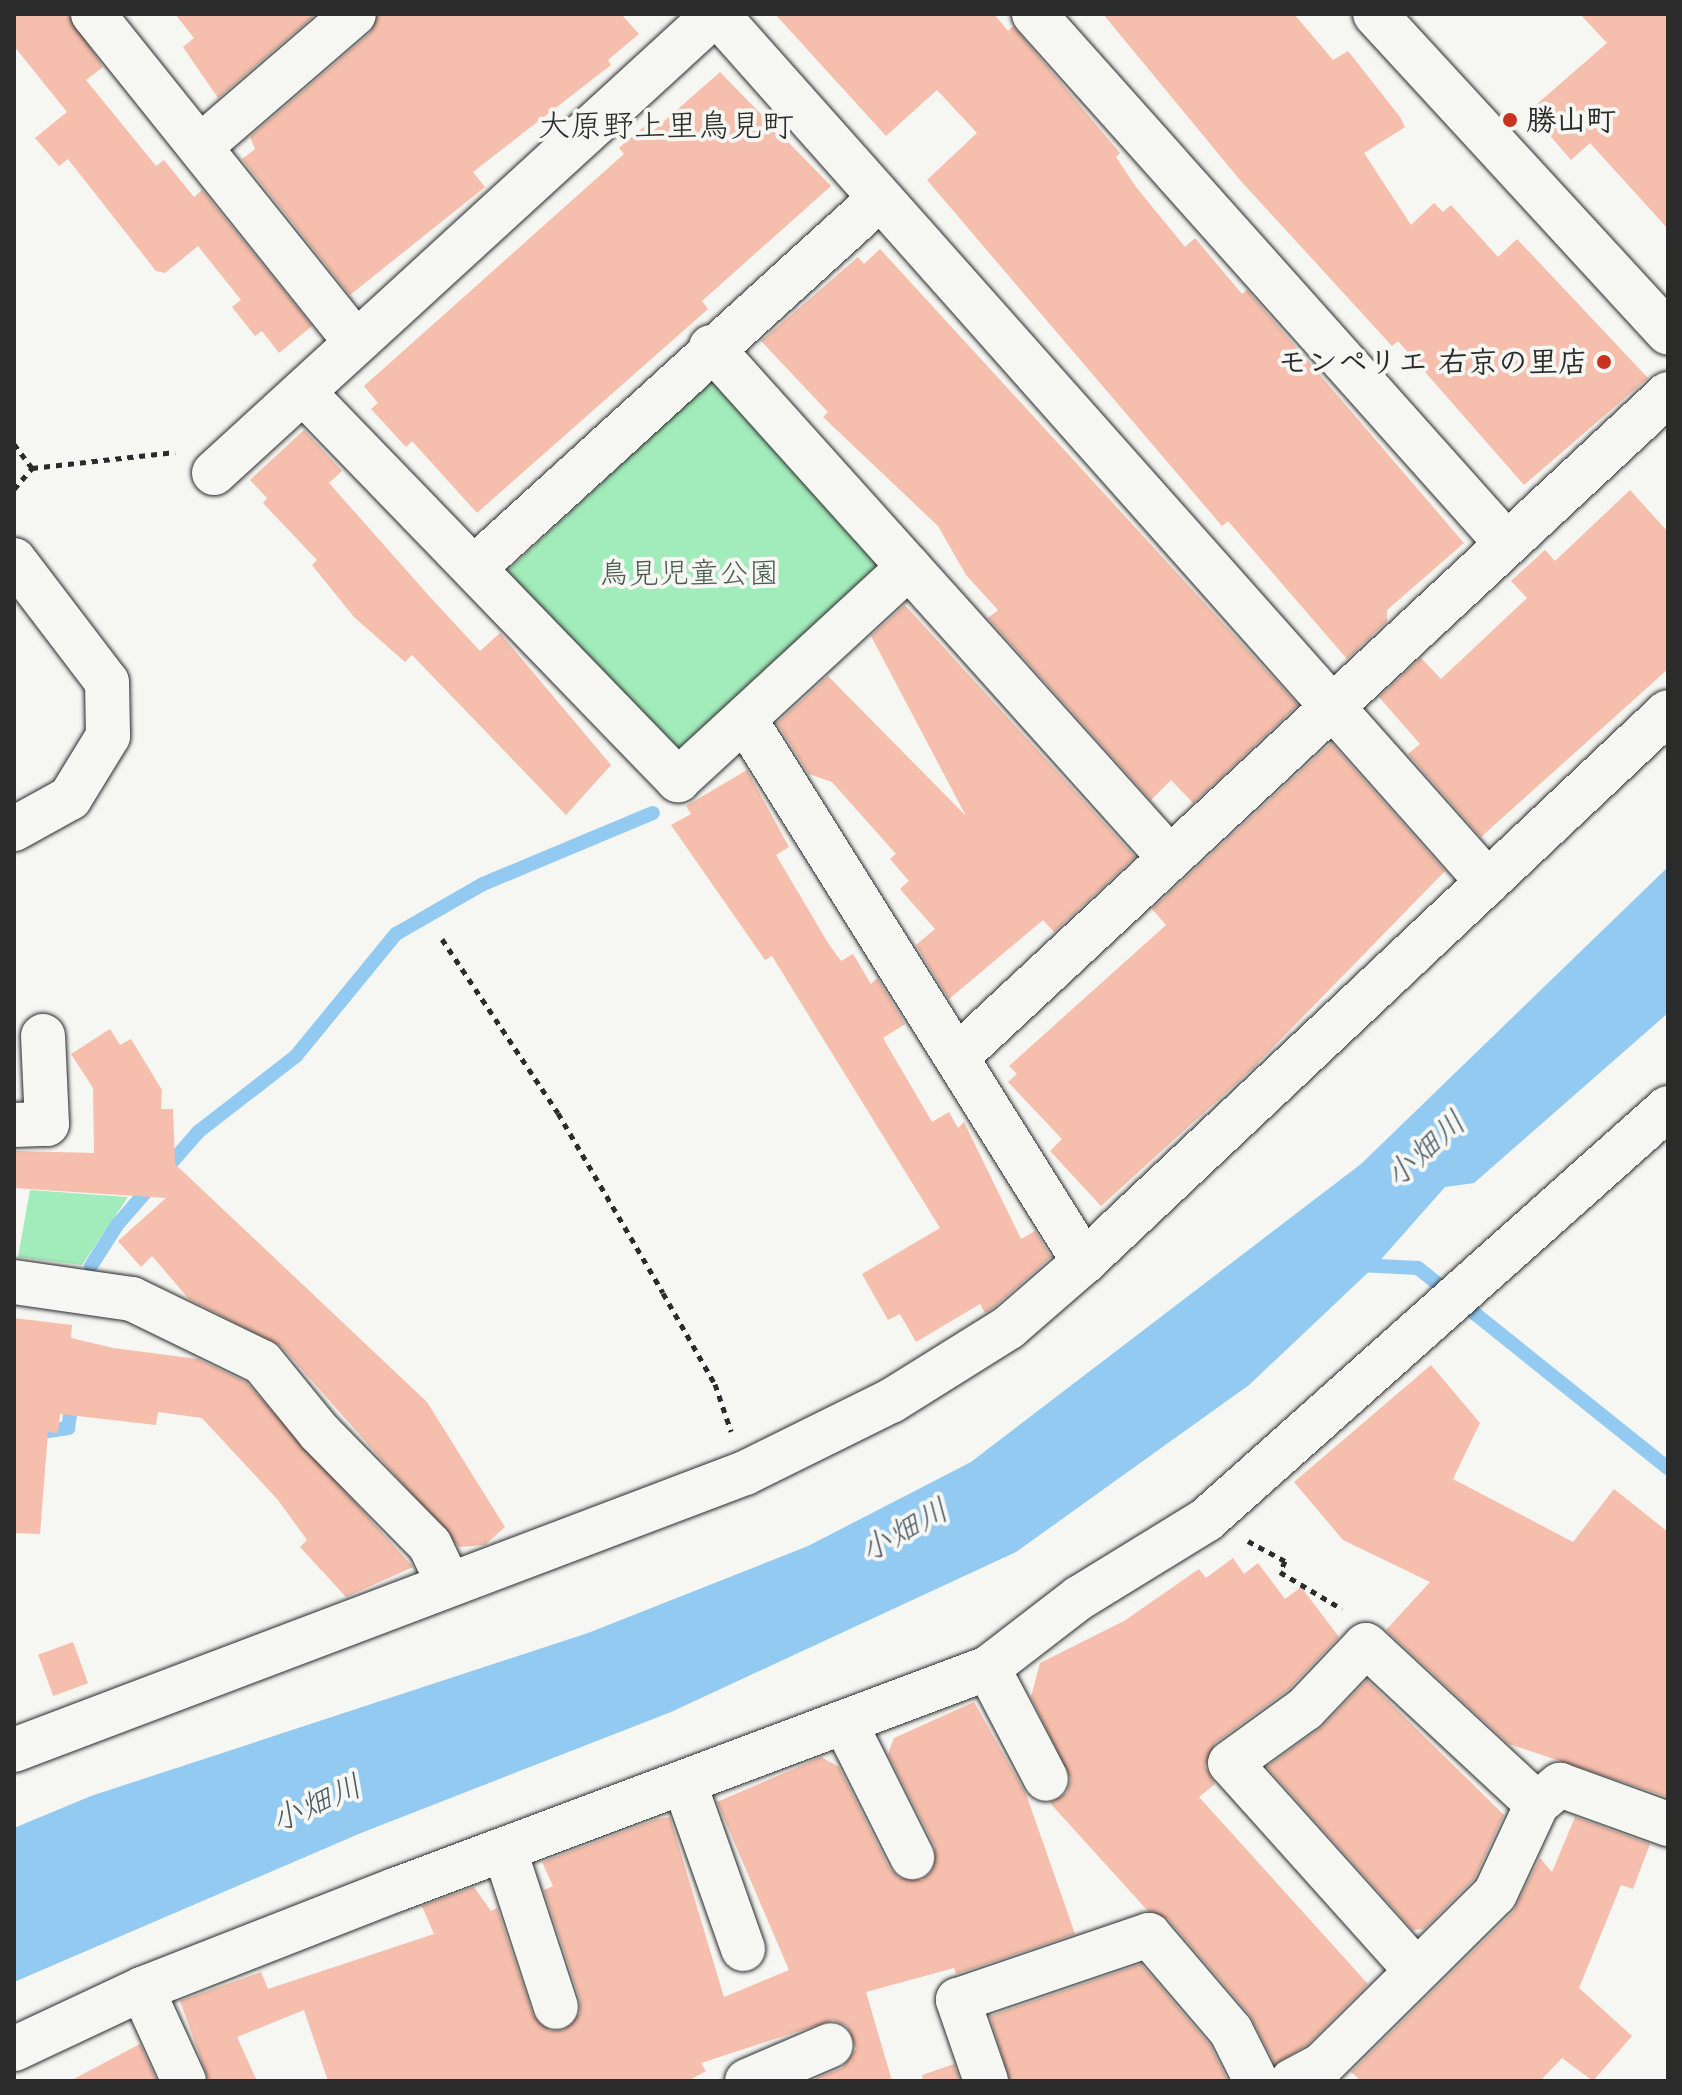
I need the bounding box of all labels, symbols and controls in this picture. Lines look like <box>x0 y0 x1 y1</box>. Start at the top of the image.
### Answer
place label: 勝山町 <box>1526 102 1616 138</box>
district label: 大原野上里鳥見町 <box>538 106 794 144</box>
marker: 勝山町 <box>1501 111 1519 129</box>
place label: モンペリエ 右京の里店 <box>1278 344 1588 380</box>
marker: モンペリエ 右京の里店 <box>1595 353 1613 371</box>
park label: 鳥見児童公園 <box>599 555 779 591</box>
water label: 小畑川 <box>1376 1103 1474 1195</box>
water label: 小畑川 <box>853 1490 955 1570</box>
water label: 小畑川 <box>264 1766 368 1840</box>

